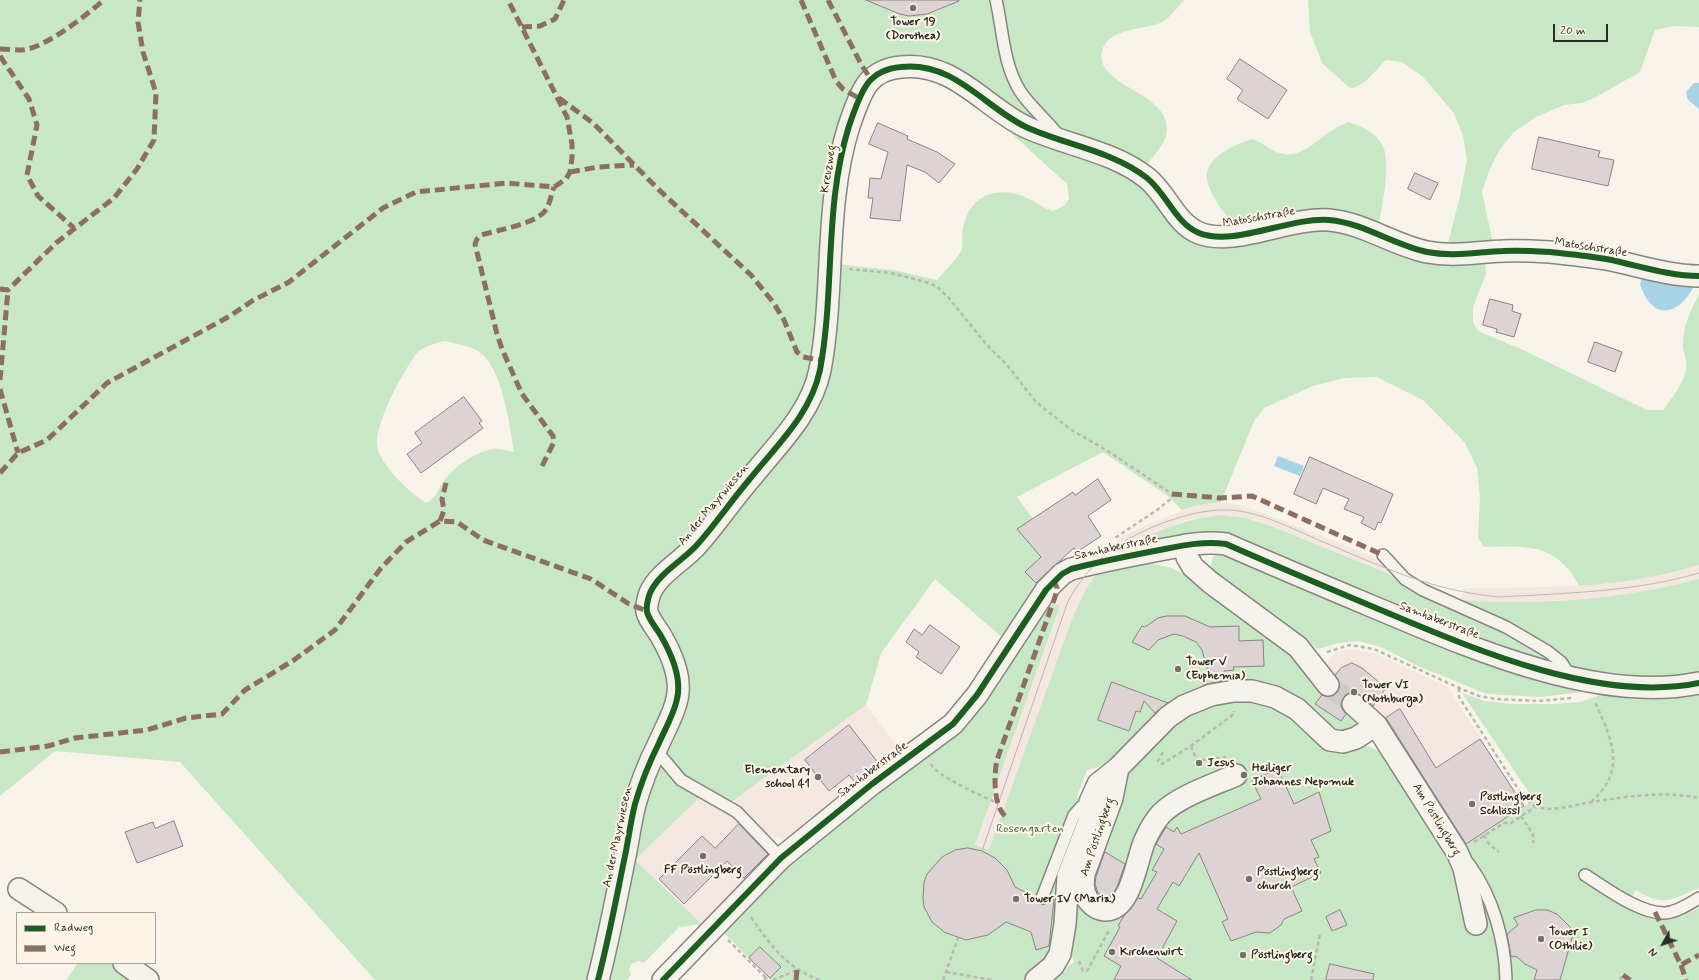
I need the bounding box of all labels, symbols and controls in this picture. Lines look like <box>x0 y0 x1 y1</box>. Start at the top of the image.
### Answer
marker: Tower 19 (Dorothea) <box>908 3 918 13</box>
place label: Tower 19 (Dorothea) <box>886 15 940 43</box>
scale bar <box>1555 16 1610 42</box>
text: 20 m <box>1560 23 1586 39</box>
street label: Kreuzweg <box>818 144 840 194</box>
street label: Matoschstraße <box>1222 205 1296 231</box>
street label: Matoschstraße <box>1554 235 1628 261</box>
street label: An der Mayrwiesen <box>676 461 752 549</box>
street label: Samhaberstraße <box>1073 532 1159 564</box>
street label: Samhaberstraße <box>1397 599 1481 643</box>
place label: Tower V (Euphemia) <box>1186 655 1245 683</box>
marker: Tower V (Euphemia) <box>1173 664 1183 674</box>
place label: Tower VI (Nothburga) <box>1362 678 1423 706</box>
marker: Tower VI (Nothburga) <box>1349 687 1359 697</box>
street label: Samhaberstraße <box>835 739 911 801</box>
place label: Jesus <box>1207 756 1234 770</box>
marker: Jesus <box>1194 758 1204 768</box>
place label: Heiliger Johannes Nepomuk <box>1252 761 1354 789</box>
place label: Elementary school 41 <box>745 763 810 791</box>
marker: Heiliger Johannes Nepomuk <box>1239 770 1249 780</box>
marker: Elementary school 41 <box>813 772 823 782</box>
street label: Am Pöstlingberg <box>1409 781 1463 859</box>
street label: An der Mayrwiesen <box>600 785 636 889</box>
place label: Pöstlingberg Schlössl <box>1480 790 1542 818</box>
street label: Am Pöstlingberg <box>1078 796 1118 878</box>
marker: Pöstlingberg Schlössl <box>1467 799 1477 809</box>
park label: Rosengarten <box>996 822 1064 836</box>
marker: FF Pöstlingberg <box>698 851 708 861</box>
place label: FF Pöstlingberg <box>664 863 742 877</box>
place label: Pöstlingberg church <box>1257 865 1319 893</box>
marker: Pöstlingberg church <box>1244 874 1254 884</box>
place label: Tower IV (Maria) <box>1024 892 1115 906</box>
marker: Tower IV (Maria) <box>1011 894 1021 904</box>
legend <box>16 912 156 964</box>
text: Radweg <box>54 920 93 936</box>
north arrow <box>1643 924 1683 964</box>
place label: Tower I (Othilie) <box>1549 925 1592 953</box>
marker: Tower I (Othilie) <box>1536 934 1546 944</box>
text: Weg <box>54 940 76 956</box>
text: N <box>1646 944 1662 959</box>
place label: Kirchenwirt <box>1120 945 1183 959</box>
marker: Kirchenwirt <box>1107 947 1117 957</box>
place label: Pöstlingberg <box>1251 948 1313 962</box>
marker: Pöstlingberg <box>1238 950 1248 960</box>

